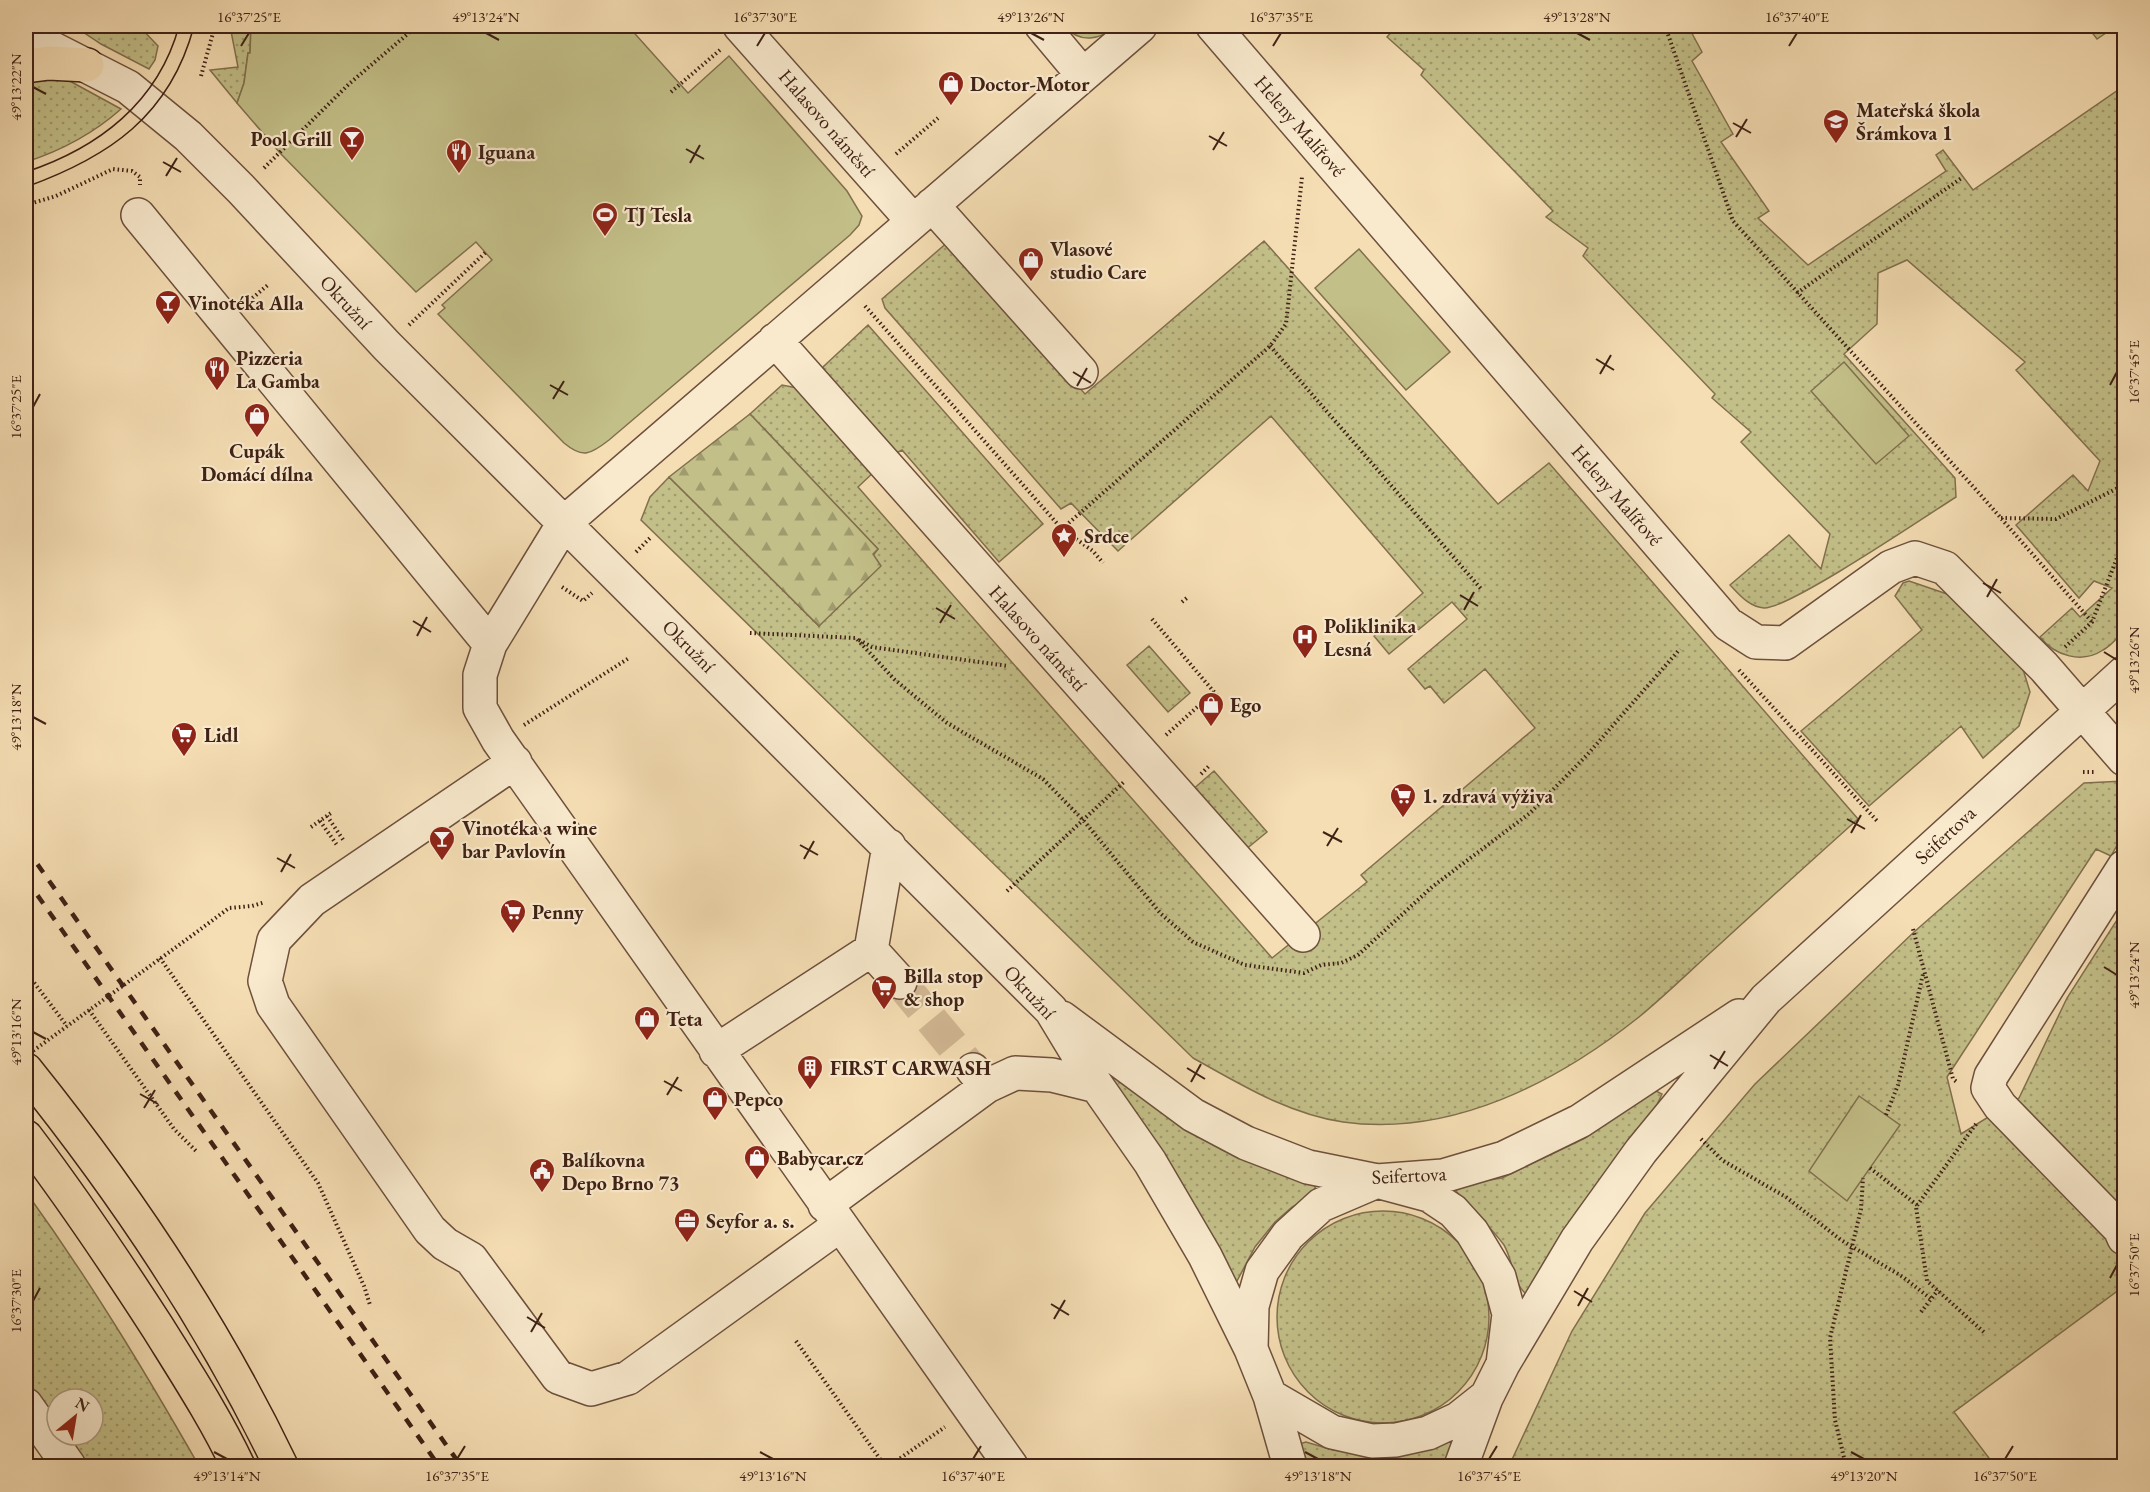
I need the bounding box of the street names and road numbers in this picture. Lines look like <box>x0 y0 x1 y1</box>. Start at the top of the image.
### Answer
street label: Halasovo náměstí <box>773 64 881 182</box>
street label: Heleny Malířové <box>1249 70 1352 183</box>
street label: Okružní <box>314 269 378 335</box>
street label: Heleny Malířové <box>1566 439 1669 552</box>
street label: Halasovo náměstí <box>983 579 1093 697</box>
street label: Okružní <box>657 614 721 678</box>
street label: Seifertova <box>1909 800 1981 870</box>
street label: Okružní <box>998 959 1062 1025</box>
street label: Seifertova <box>1371 1160 1447 1190</box>

